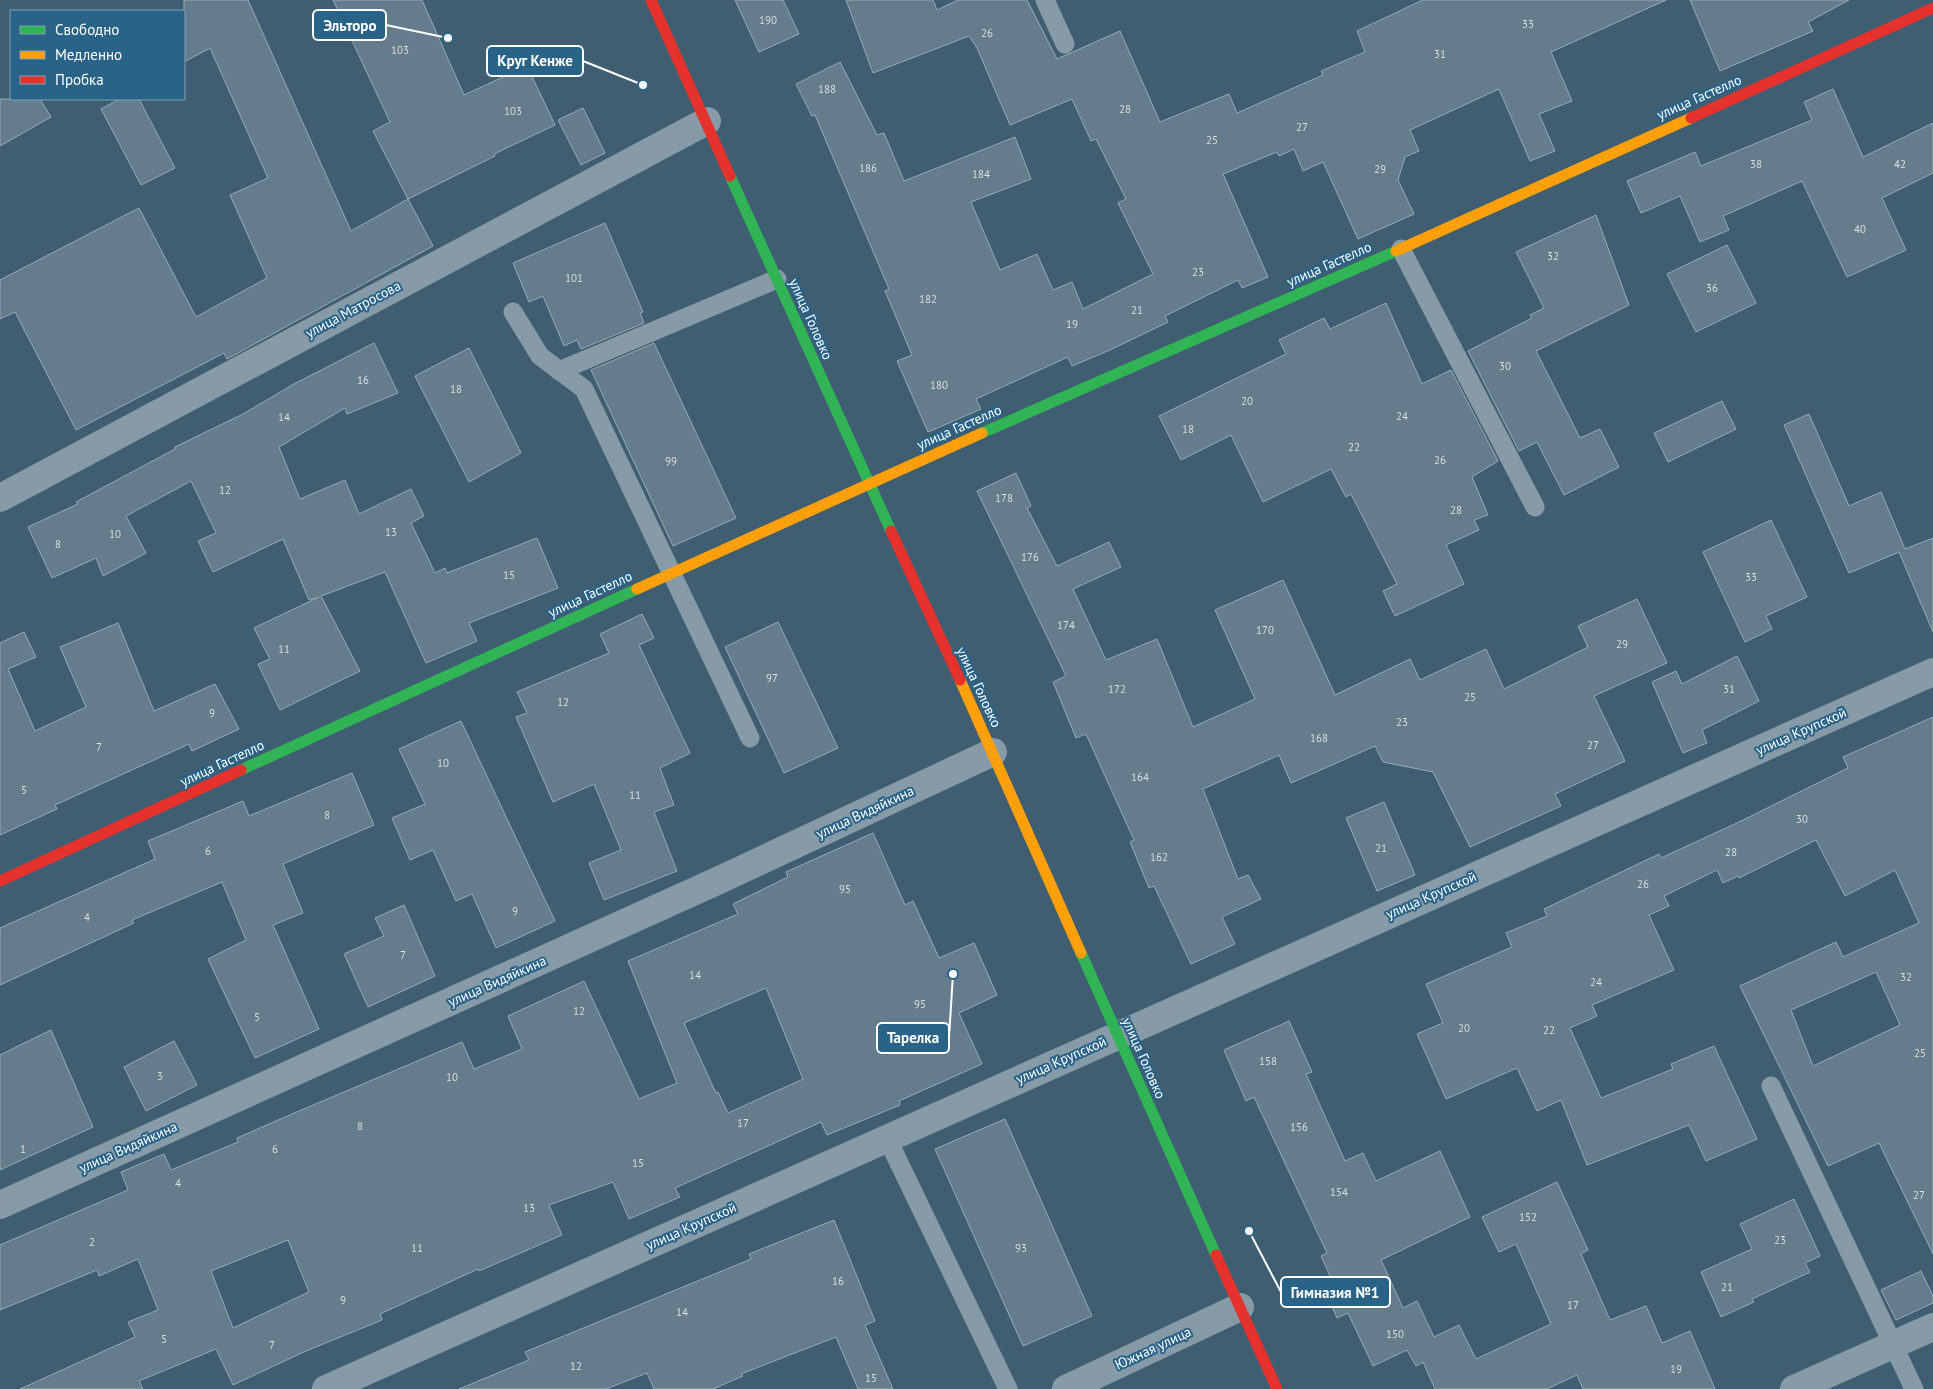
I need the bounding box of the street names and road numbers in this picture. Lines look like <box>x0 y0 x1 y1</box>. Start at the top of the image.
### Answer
street label: улица Гастелло <box>1654 70 1744 124</box>
street label: улица Гастелло <box>1284 237 1374 291</box>
street label: улица Матросова <box>302 276 404 342</box>
street label: улица Головко <box>785 276 837 362</box>
street label: улица Гастелло <box>914 400 1004 454</box>
street label: улица Гастелло <box>545 567 635 621</box>
street label: улица Головко <box>952 644 1006 730</box>
street label: улица Крупской <box>1753 703 1849 759</box>
street label: улица Гастелло <box>177 736 267 790</box>
street label: улица Видяйкина <box>813 781 917 843</box>
street label: улица Крупской <box>1383 867 1479 923</box>
street label: улица Видяйкина <box>445 951 549 1011</box>
street label: улица Головко <box>1118 1015 1170 1101</box>
street label: улица Крупской <box>1013 1032 1109 1088</box>
street label: улица Видяйкина <box>76 1117 180 1177</box>
street label: улица Крупской <box>643 1198 739 1254</box>
street label: Южная улица <box>1112 1322 1194 1374</box>

